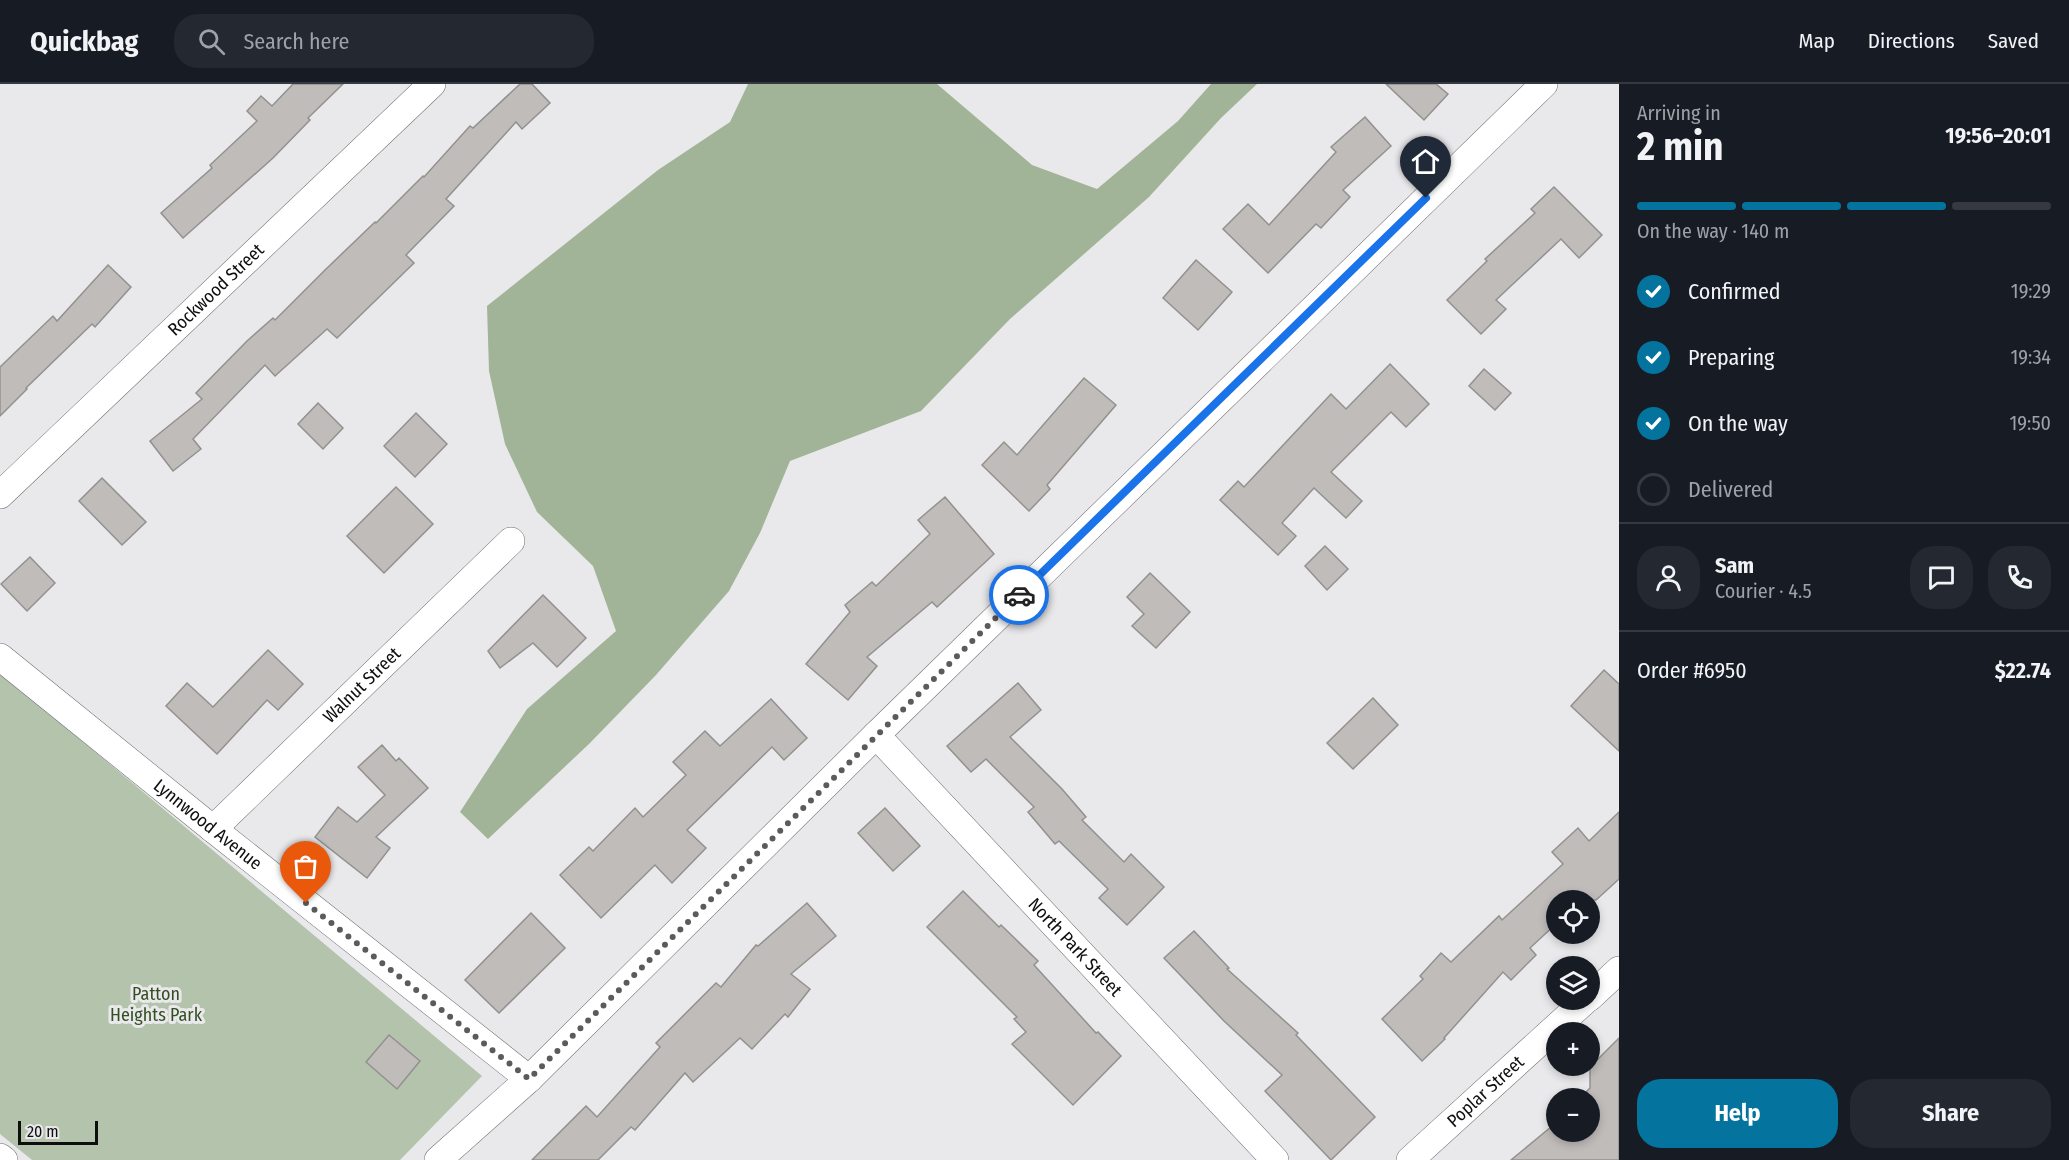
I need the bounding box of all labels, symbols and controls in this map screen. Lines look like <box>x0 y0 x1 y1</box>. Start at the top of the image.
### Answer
search box <box>174 14 594 68</box>
text: Quickbag <box>30 25 138 58</box>
icon: search <box>195 25 228 58</box>
text: Search here <box>243 28 349 55</box>
text: Map <box>1798 28 1835 54</box>
text: Directions <box>1868 28 1955 54</box>
text: Saved <box>1988 28 2039 54</box>
text: Arriving in <box>1637 101 1721 125</box>
text: 19:56–20:01 <box>1945 122 2051 149</box>
text: 2 min <box>1637 124 1723 170</box>
pin <box>1400 136 1451 198</box>
icon: home <box>1409 145 1442 178</box>
text: On the way · 140 m <box>1637 219 1789 243</box>
street label: Rockwood Street <box>163 239 269 340</box>
icon: check <box>1637 275 1670 308</box>
text: Confirmed <box>1688 278 1781 305</box>
text: 19:29 <box>2011 279 2051 303</box>
icon: check <box>1637 341 1670 374</box>
text: Preparing <box>1688 344 1774 371</box>
text: 19:34 <box>2010 345 2051 369</box>
icon: check <box>1637 407 1670 440</box>
text: On the way <box>1688 410 1788 437</box>
text: 19:50 <box>2010 411 2051 435</box>
text: Delivered <box>1688 476 1773 503</box>
button: person <box>1637 546 1700 609</box>
button: chat <box>1910 546 1973 609</box>
button: phone <box>1988 546 2051 609</box>
text: Sam <box>1715 552 1754 579</box>
courier <box>989 565 1049 625</box>
icon: car <box>1003 579 1036 612</box>
text: Courier · 4.5 <box>1715 579 1812 603</box>
street label: Walnut Street <box>318 643 405 728</box>
text: Order #6950 <box>1637 657 1747 684</box>
text: $22.74 <box>1995 657 2051 684</box>
street label: Lynnwood Avenue <box>149 775 267 875</box>
pin <box>280 841 331 903</box>
icon: bag <box>289 850 322 883</box>
map controls <box>1546 890 1600 1142</box>
button: locate <box>1546 890 1600 944</box>
street label: North Park Street <box>1024 893 1127 1001</box>
button: layers <box>1546 956 1600 1010</box>
park label: Patton Heights Park <box>110 983 203 1026</box>
button: + <box>1546 1022 1600 1076</box>
street label: Poplar Street <box>1442 1051 1529 1132</box>
button: Help <box>1637 1079 1838 1148</box>
button: Share <box>1850 1079 2051 1148</box>
button: − <box>1546 1088 1600 1142</box>
scale bar <box>18 1118 98 1146</box>
text: 20 m <box>27 1122 58 1141</box>

